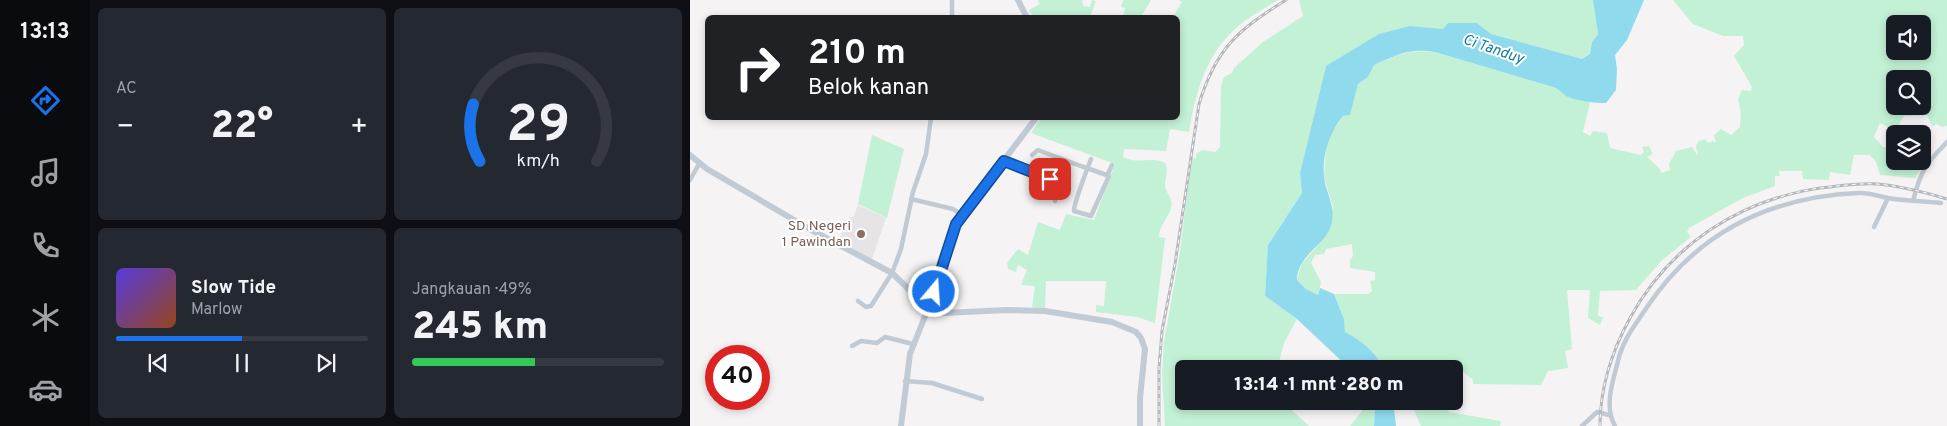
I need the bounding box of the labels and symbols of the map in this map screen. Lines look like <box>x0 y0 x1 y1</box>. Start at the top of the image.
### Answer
water label: Ci Tanduy <box>1460 31 1527 70</box>
pin <box>1029 158 1071 200</box>
place label: SD Negeri 1 Pawindan <box>782 218 851 251</box>
marker: SD Negeri 1 Pawindan <box>855 228 867 240</box>
position arrow <box>907 265 959 317</box>
speed limit sign: 40 <box>705 345 770 410</box>

